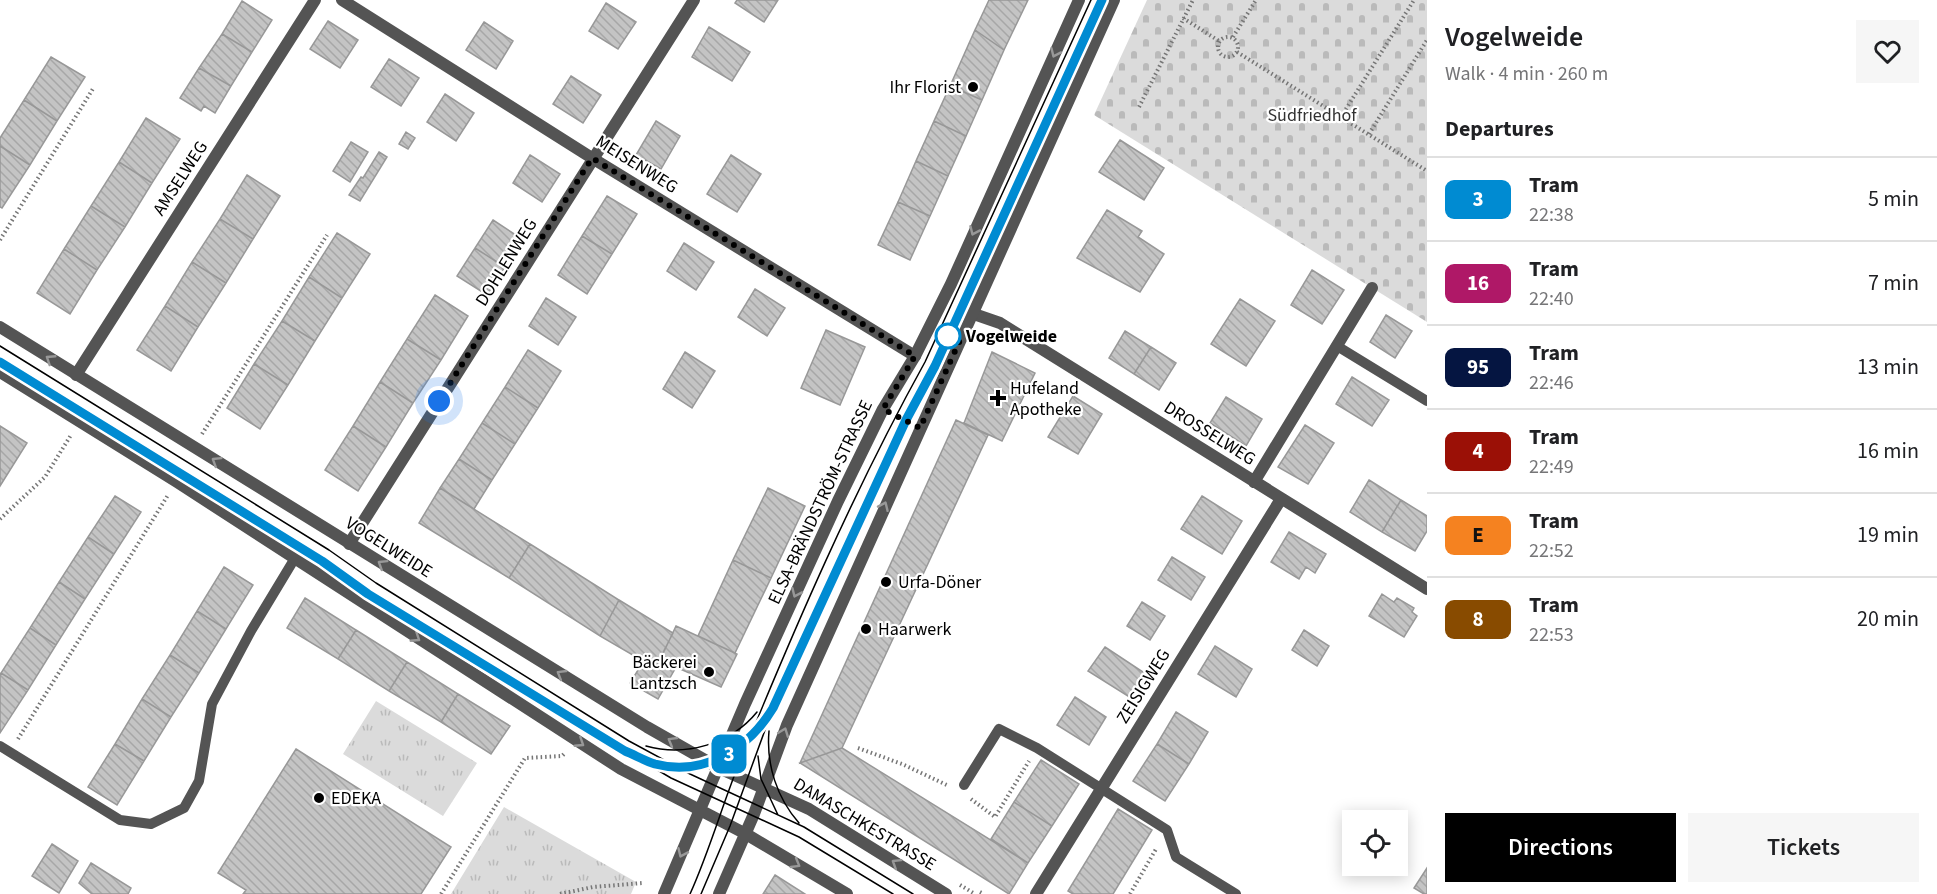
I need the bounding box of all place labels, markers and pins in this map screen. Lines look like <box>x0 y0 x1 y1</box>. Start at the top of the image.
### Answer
place label: Ihr Florist <box>889 75 961 100</box>
marker: Ihr Florist <box>966 80 980 94</box>
marker: Vogelweide <box>935 323 961 349</box>
place label: Vogelweide <box>965 324 1057 349</box>
place label: Hufeland Apotheke <box>1010 376 1082 422</box>
marker: Hufeland Apotheke <box>991 391 1005 405</box>
place label: Urfa-Döner <box>898 570 982 595</box>
marker: Urfa-Döner <box>879 575 893 589</box>
place label: Haarwerk <box>878 617 952 642</box>
marker: Haarwerk <box>859 622 873 636</box>
place label: Bäckerei Lantzsch <box>630 650 697 696</box>
marker: Bäckerei Lantzsch <box>702 665 716 679</box>
place label: EDEKA <box>331 786 381 811</box>
marker: EDEKA <box>312 791 326 805</box>

